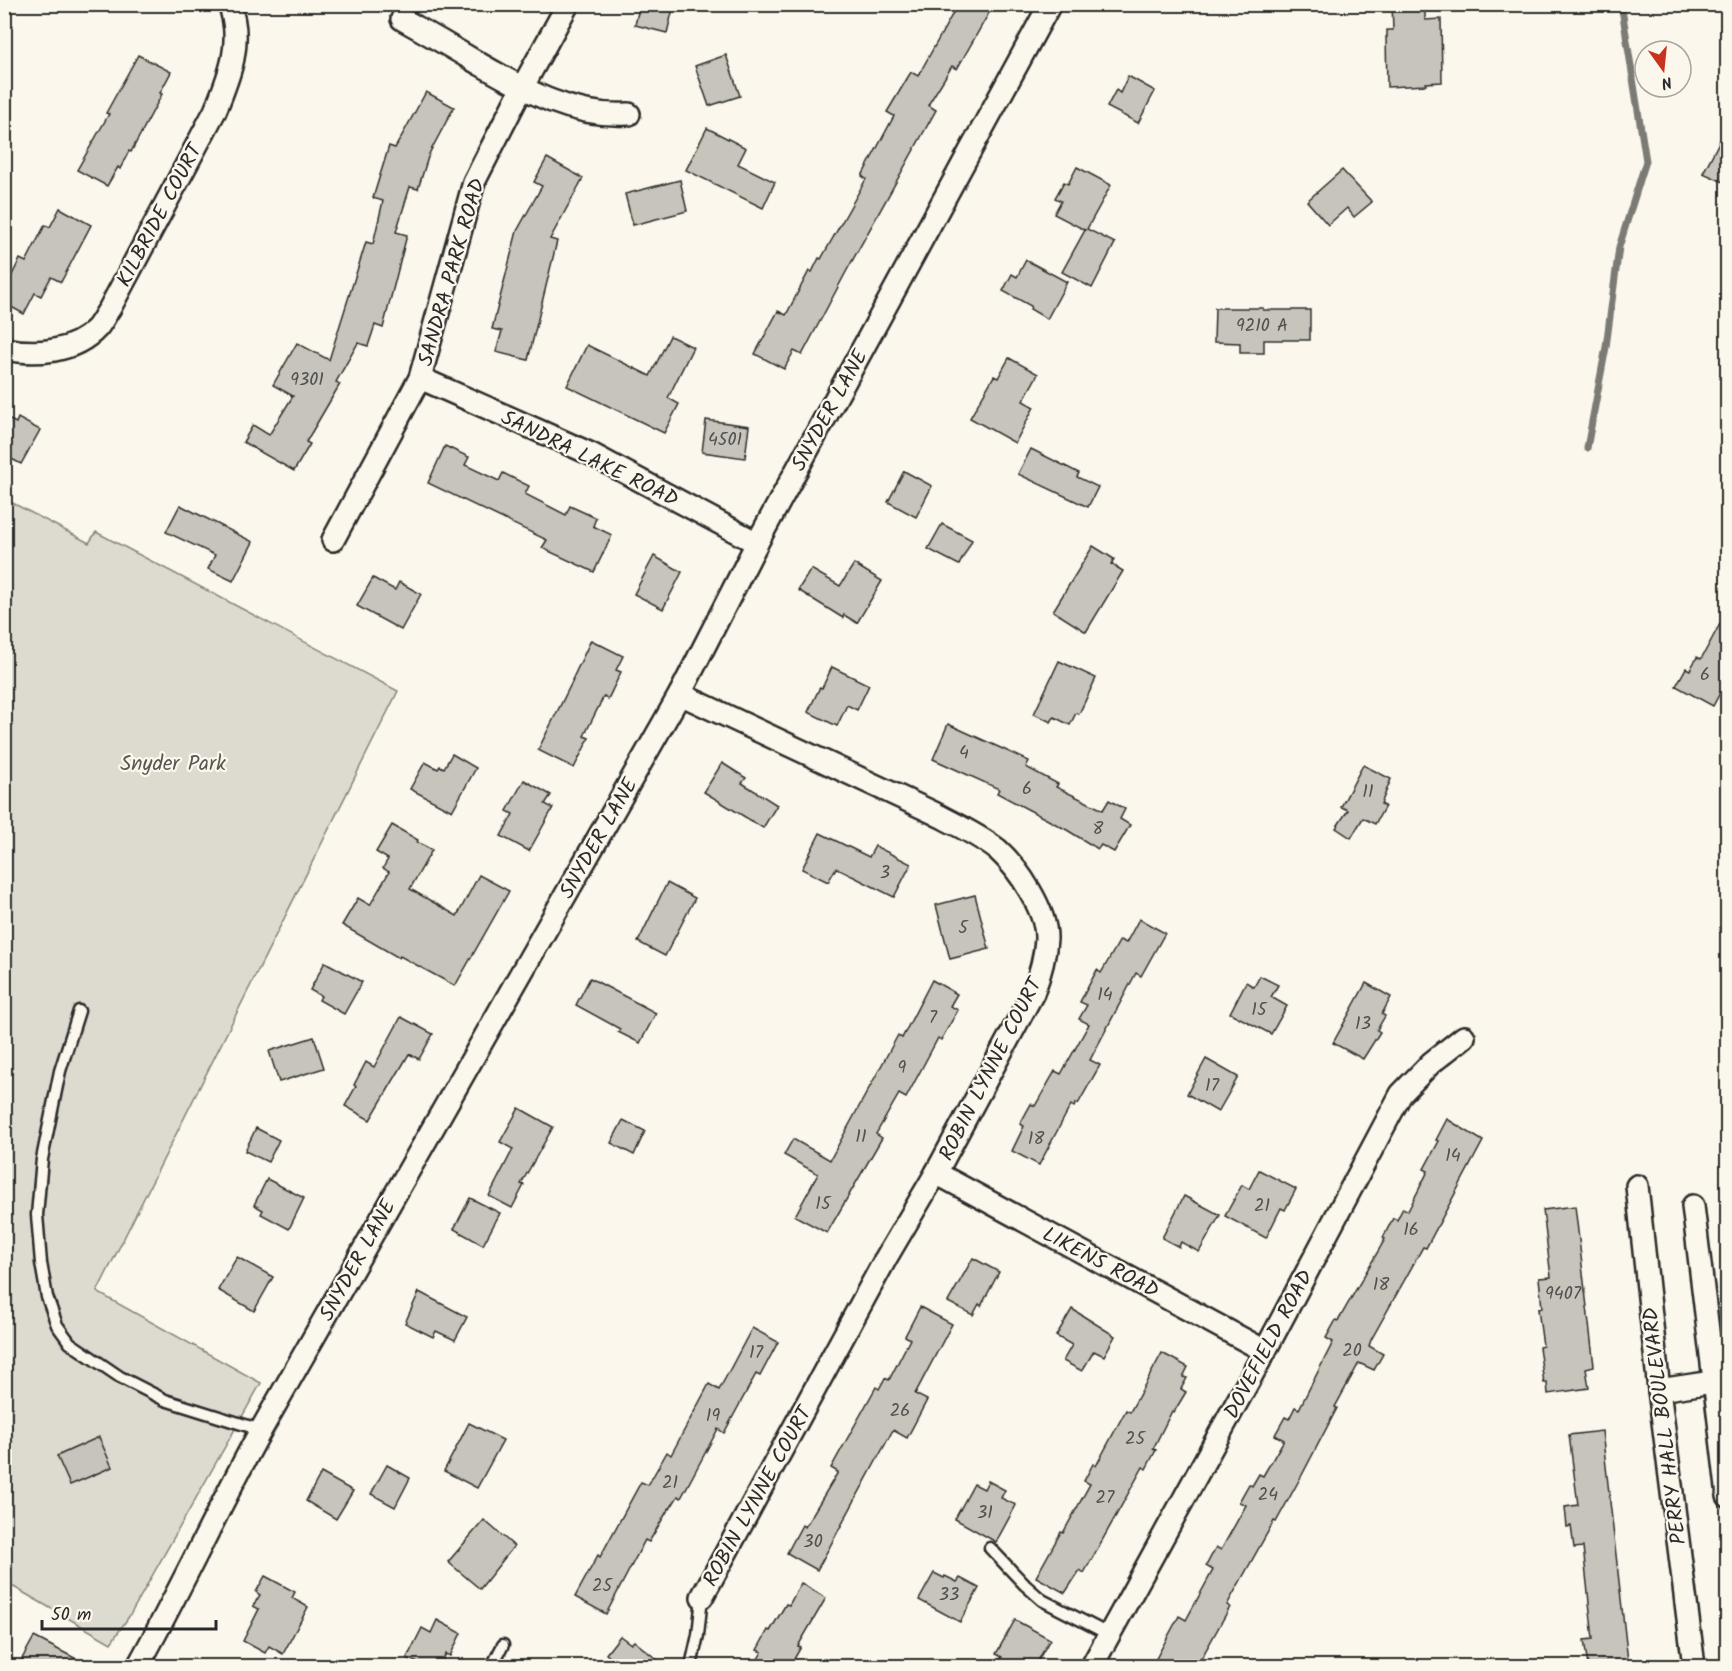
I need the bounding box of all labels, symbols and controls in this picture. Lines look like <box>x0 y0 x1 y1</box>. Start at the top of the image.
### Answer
north arrow <box>1633 39 1693 99</box>
text: N <box>1658 69 1675 95</box>
street label: KILBRIDE COURT <box>109 137 213 293</box>
street label: SANDRA PARK ROAD <box>410 175 495 370</box>
house number: 9210 A <box>1236 312 1288 341</box>
street label: SNYDER LANE <box>783 343 878 478</box>
house number: 9301 <box>290 366 324 395</box>
street label: SANDRA LAKE ROAD <box>495 402 684 517</box>
house number: 4501 <box>708 426 742 455</box>
house number: 6 <box>1700 661 1710 690</box>
house number: 4 <box>959 739 969 768</box>
park label: Snyder Park <box>120 748 226 781</box>
street label: SNYDER LANE <box>551 772 648 905</box>
house number: 6 <box>1022 775 1032 804</box>
house number: 11 <box>1362 778 1374 807</box>
house number: 8 <box>1093 815 1104 844</box>
house number: 3 <box>880 859 890 888</box>
house number: 5 <box>958 914 969 943</box>
street label: ROBIN LYNNE COURT <box>931 971 1053 1167</box>
house number: 14 <box>1097 981 1113 1010</box>
house number: 15 <box>1251 996 1268 1025</box>
house number: 7 <box>929 1004 938 1033</box>
house number: 13 <box>1355 1010 1371 1039</box>
house number: 9 <box>898 1054 907 1083</box>
house number: 17 <box>1205 1072 1220 1101</box>
house number: 11 <box>855 1123 867 1152</box>
house number: 18 <box>1028 1125 1044 1154</box>
house number: 14 <box>1445 1142 1461 1171</box>
house number: 15 <box>815 1190 832 1219</box>
house number: 21 <box>1254 1192 1270 1221</box>
street label: SNYDER LANE <box>311 1193 406 1328</box>
house number: 16 <box>1403 1216 1419 1245</box>
street label: LIKENS ROAD <box>1036 1219 1165 1308</box>
street label: DOVEFIELD ROAD <box>1216 1264 1323 1425</box>
house number: 18 <box>1373 1271 1389 1300</box>
house number: 9407 <box>1545 1280 1582 1309</box>
street label: PERRY HALL BOULEVARD <box>1635 1305 1696 1547</box>
house number: 20 <box>1342 1337 1362 1366</box>
house number: 17 <box>749 1339 764 1368</box>
house number: 26 <box>890 1397 910 1426</box>
street label: ROBIN LYNNE COURT <box>695 1399 823 1593</box>
house number: 19 <box>706 1402 720 1431</box>
house number: 25 <box>1125 1425 1146 1454</box>
house number: 21 <box>662 1469 678 1498</box>
house number: 24 <box>1258 1481 1278 1510</box>
house number: 27 <box>1096 1484 1115 1513</box>
house number: 31 <box>977 1499 993 1528</box>
house number: 30 <box>803 1528 823 1557</box>
house number: 25 <box>592 1572 613 1601</box>
house number: 33 <box>939 1581 959 1610</box>
scale bar <box>42 1593 216 1631</box>
text: 50 m <box>51 1601 91 1630</box>

